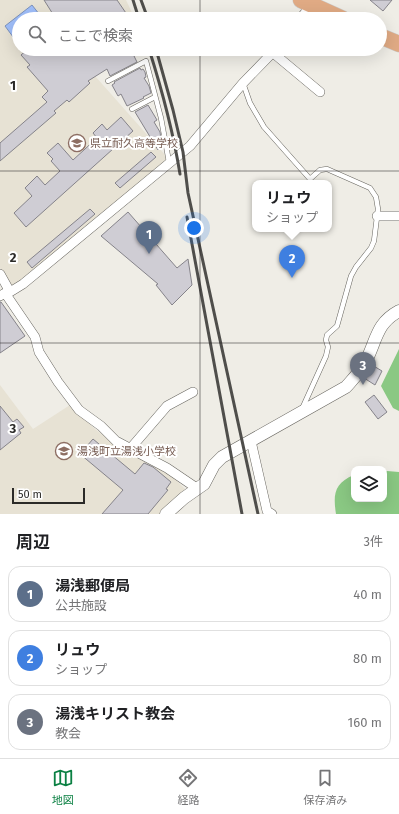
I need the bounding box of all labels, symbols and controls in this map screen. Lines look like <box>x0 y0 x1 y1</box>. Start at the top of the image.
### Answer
search box <box>12 12 387 56</box>
icon: search <box>26 23 48 45</box>
text: ここで検索 <box>58 27 133 45</box>
text: 1 <box>10 78 16 93</box>
school or university icon: 県立耐久高等学校 <box>67 133 87 153</box>
place label: 県立耐久高等学校 <box>90 137 178 150</box>
popup <box>252 180 332 232</box>
text: リュウ <box>266 189 311 207</box>
text: ショップ <box>266 210 318 225</box>
your location <box>184 218 204 238</box>
pin: 1 <box>136 221 162 254</box>
pin: 2 <box>279 245 305 278</box>
text: 2 <box>10 250 17 265</box>
pin: 3 <box>350 352 376 385</box>
text: 3 <box>9 421 17 436</box>
school or university icon: 湯浅町立湯浅小学校 <box>54 441 74 461</box>
place label: 湯浅町立湯浅小学校 <box>77 445 176 458</box>
map controls <box>351 466 387 502</box>
button: layers <box>351 466 387 502</box>
scale bar <box>12 486 85 505</box>
text: 50 m <box>18 488 42 501</box>
text: 周辺 <box>16 532 50 553</box>
text: 3件 <box>364 534 383 549</box>
text: 湯浅郵便局 <box>55 577 130 595</box>
text: 1 <box>27 587 33 602</box>
text: 40 m <box>353 587 382 602</box>
text: 公共施設 <box>55 598 107 613</box>
text: リュウ <box>55 641 100 659</box>
text: 2 <box>27 651 33 666</box>
text: 80 m <box>353 651 382 666</box>
text: ショップ <box>55 662 107 677</box>
text: 湯浅キリスト教会 <box>55 705 175 723</box>
text: 3 <box>27 715 33 730</box>
text: 160 m <box>348 715 382 730</box>
text: 教会 <box>55 726 81 741</box>
tab: 地図 <box>52 767 74 807</box>
tab: 経路 <box>177 767 199 807</box>
tab: 保存済み <box>303 767 347 807</box>

